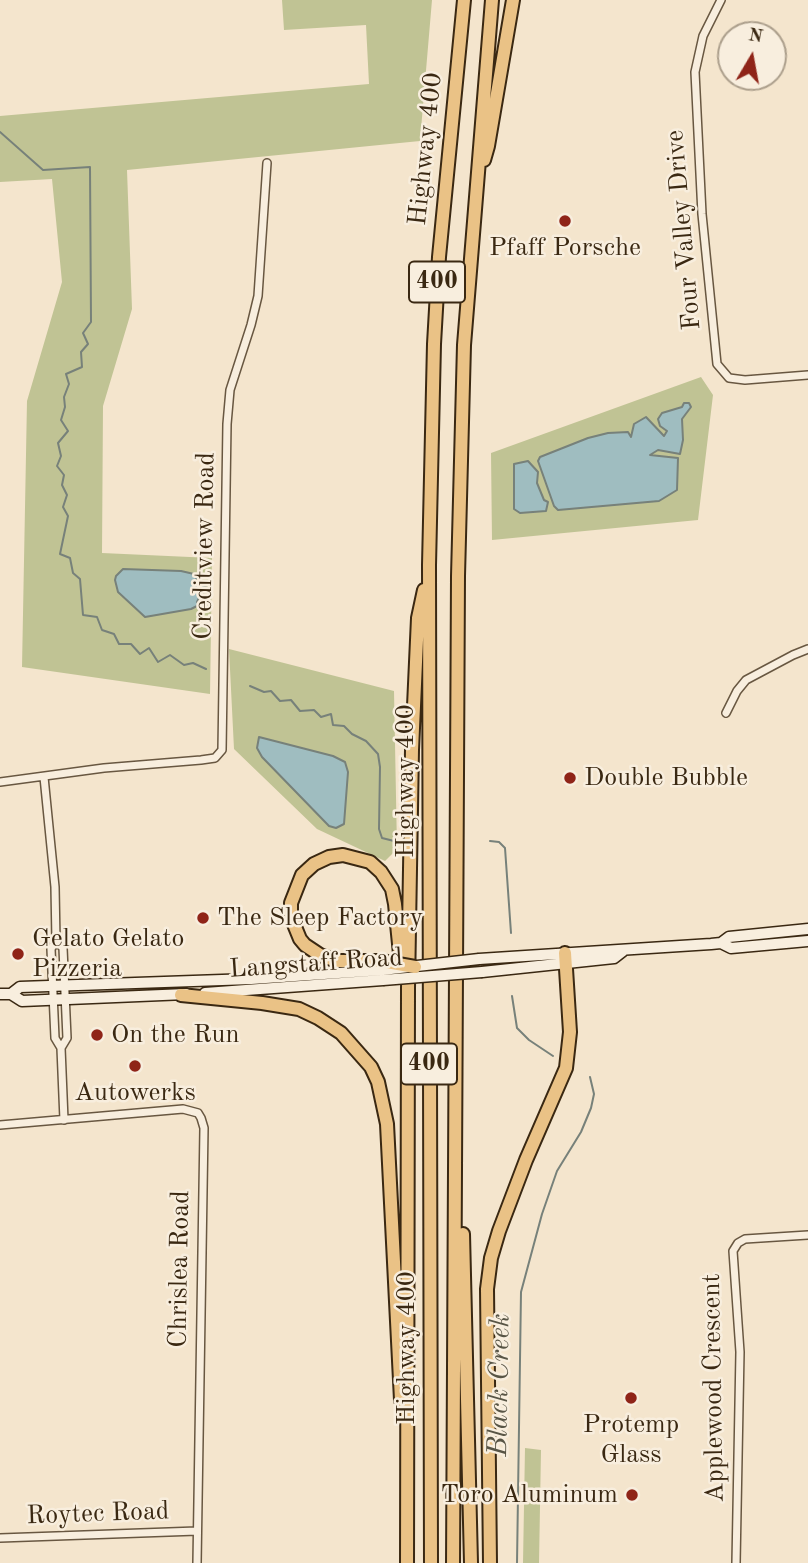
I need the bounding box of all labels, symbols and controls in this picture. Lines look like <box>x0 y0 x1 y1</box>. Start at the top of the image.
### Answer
north arrow <box>717 21 787 91</box>
text: N <box>747 26 764 47</box>
street label: Highway 400 <box>402 71 450 227</box>
street label: Four Valley Drive <box>660 129 708 331</box>
marker: Pfaff Porsche <box>557 213 573 229</box>
place label: Pfaff Porsche <box>489 232 641 264</box>
road number: 400 <box>409 262 465 302</box>
street label: Creditview Road <box>188 452 222 640</box>
street label: Highway 400 <box>390 704 422 858</box>
place label: Double Bubble <box>584 762 748 794</box>
marker: Double Bubble <box>562 770 578 786</box>
place label: The Sleep Factory <box>217 902 423 934</box>
marker: The Sleep Factory <box>195 910 211 926</box>
place label: Gelato Gelato Pizzeria <box>32 923 184 984</box>
street label: Langstaff Road <box>228 942 404 986</box>
marker: Gelato Gelato Pizzeria <box>10 946 26 962</box>
place label: On the Run <box>111 1019 240 1051</box>
marker: On the Run <box>89 1027 105 1043</box>
road number: 400 <box>401 1044 457 1084</box>
marker: Autowerks <box>127 1058 143 1074</box>
place label: Autowerks <box>74 1077 196 1109</box>
street label: Chrislea Road <box>163 1190 197 1348</box>
street label: Highway 400 <box>391 1271 423 1425</box>
street label: Applewood Crescent <box>696 1273 732 1503</box>
water label: Black Creek <box>482 1313 518 1457</box>
marker: Protemp Glass <box>623 1390 639 1406</box>
place label: Protemp Glass <box>583 1409 679 1470</box>
place label: Toro Aluminum <box>440 1479 618 1511</box>
marker: Toro Aluminum <box>624 1487 640 1503</box>
street label: Roytec Road <box>26 1496 170 1532</box>

